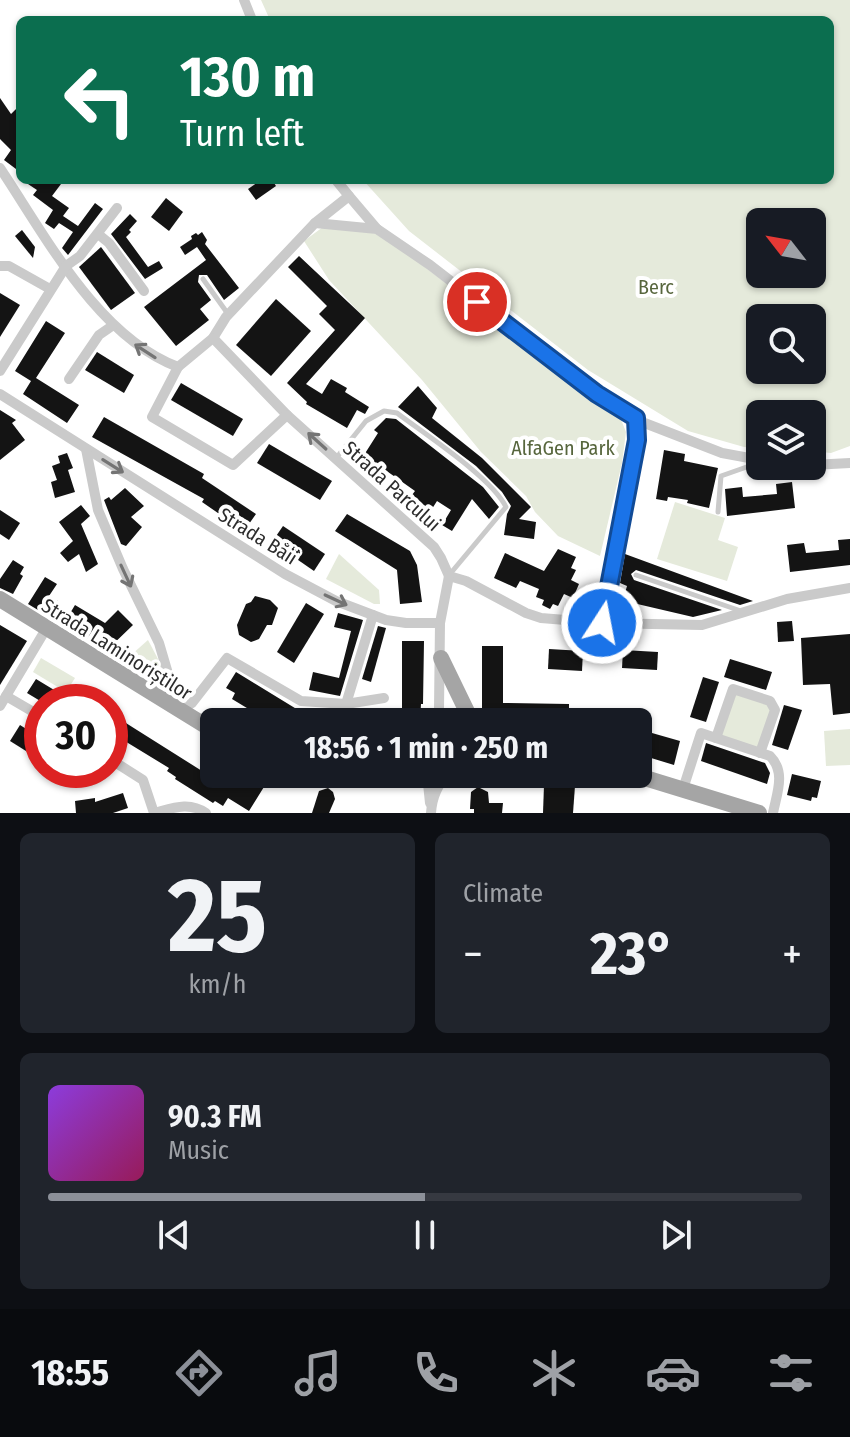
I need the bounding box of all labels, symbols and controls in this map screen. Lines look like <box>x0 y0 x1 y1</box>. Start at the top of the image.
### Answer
text: 130 m <box>180 44 315 111</box>
icon: left <box>48 48 152 152</box>
text: Turn left <box>180 112 304 156</box>
north arrow <box>746 208 826 288</box>
map controls <box>746 208 826 480</box>
pin <box>443 268 511 336</box>
park label: Berc <box>638 275 674 299</box>
icon: arrive <box>455 280 499 324</box>
button: search <box>746 304 826 384</box>
one-way arrow <box>134 343 156 359</box>
button: layers <box>746 400 826 480</box>
one-way arrow <box>307 432 327 451</box>
street label: Strada Parcului <box>338 436 446 536</box>
park label: AlfaGen Park <box>511 436 615 460</box>
one-way arrow <box>102 457 124 474</box>
street label: Strada Băii <box>214 502 302 570</box>
one-way arrow <box>119 563 134 587</box>
position arrow <box>560 581 644 665</box>
street label: Strada Laminoriștilor <box>37 593 197 706</box>
one-way arrow <box>323 593 347 608</box>
speed limit sign: 30 <box>24 684 128 788</box>
text: 18:56 · 1 min · 250 m <box>304 730 548 766</box>
text: 25 <box>168 854 267 979</box>
text: Climate <box>463 878 543 909</box>
text: 23° <box>590 918 675 990</box>
text: − <box>463 928 483 981</box>
text: + <box>782 928 802 981</box>
text: km/h <box>189 969 246 1000</box>
text: 90.3 FM <box>168 1099 262 1135</box>
text: Music <box>168 1135 229 1166</box>
icon: previous <box>152 1213 196 1257</box>
icon: pause <box>403 1213 447 1257</box>
icon: next <box>654 1213 698 1257</box>
icon: directions <box>171 1345 227 1401</box>
icon: music <box>290 1345 346 1401</box>
icon: phone <box>408 1345 464 1401</box>
icon: climate <box>526 1345 582 1401</box>
icon: car <box>645 1345 701 1401</box>
icon: filters <box>763 1345 819 1401</box>
text: 18:55 <box>31 1351 109 1395</box>

